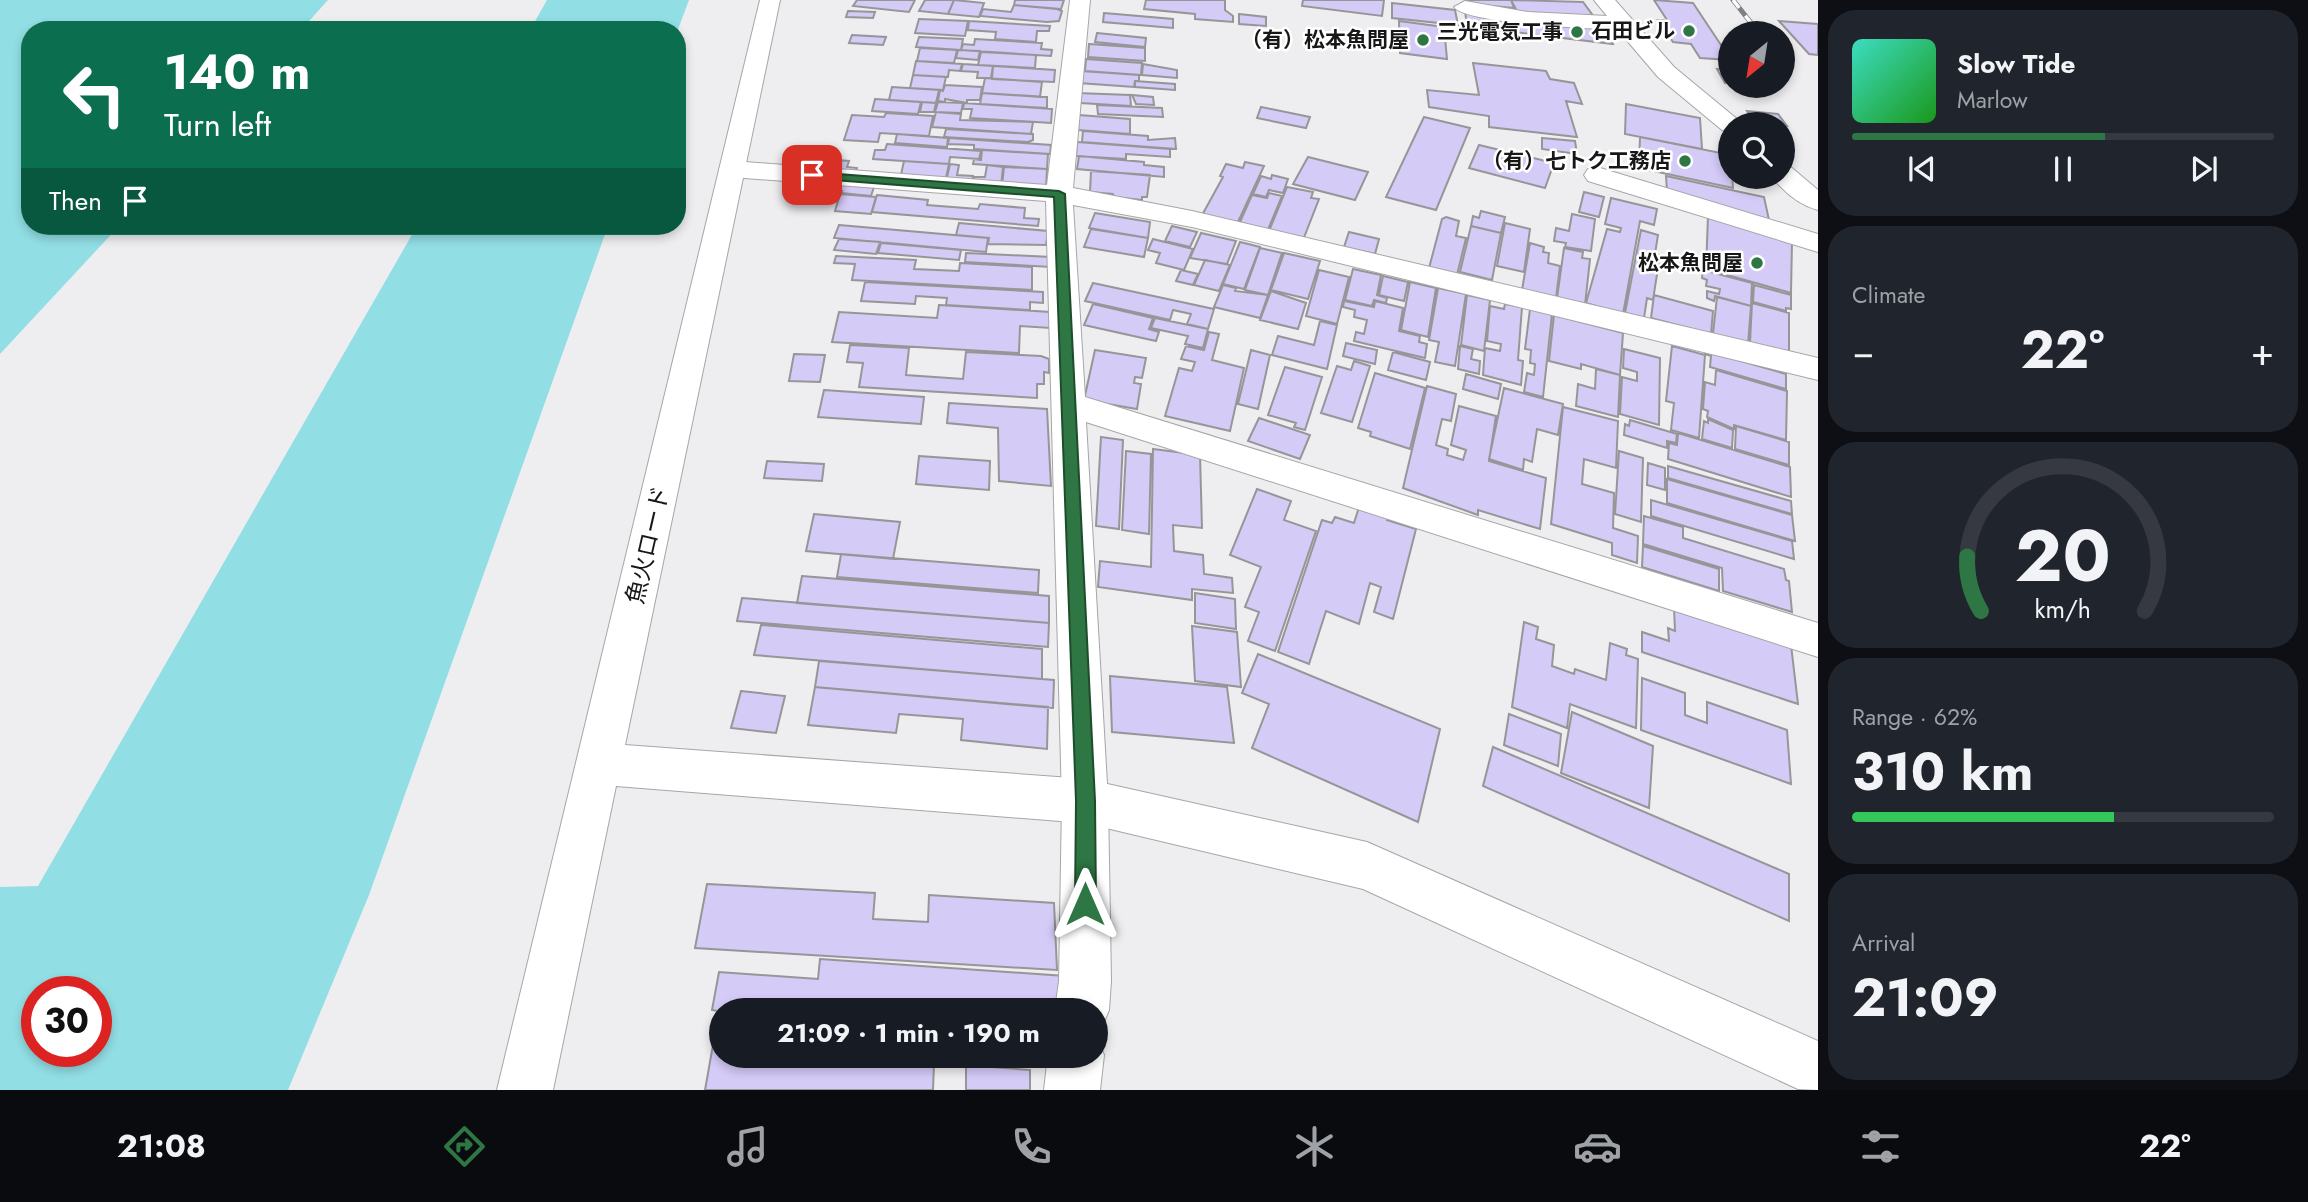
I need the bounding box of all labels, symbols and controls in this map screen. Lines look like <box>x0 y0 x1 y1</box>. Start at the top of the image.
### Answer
place label: 石田ビル <box>1591 16 1675 46</box>
place label: 三光電気工事 <box>1437 17 1563 47</box>
north arrow <box>1718 21 1796 98</box>
map controls <box>1718 21 1795 189</box>
marker: 石田ビル <box>1681 23 1697 39</box>
marker: 三光電気工事 <box>1569 24 1585 40</box>
place label: （有）松本魚問屋 <box>1241 25 1409 55</box>
marker: （有）松本魚問屋 <box>1415 32 1431 48</box>
text: 140 m <box>164 37 310 107</box>
text: Slow Tide <box>1957 45 2076 83</box>
icon: left <box>49 49 140 140</box>
text: Marlow <box>1957 83 2028 117</box>
text: Turn left <box>164 102 271 148</box>
button: search <box>1718 112 1795 189</box>
pin <box>782 145 842 205</box>
place label: （有）七トク工務店 <box>1482 146 1671 176</box>
icon: previous <box>1903 150 1941 188</box>
icon: pause <box>2044 150 2082 188</box>
icon: next <box>2185 150 2223 188</box>
marker: （有）七トク工務店 <box>1677 153 1693 169</box>
icon: arrive <box>793 156 831 194</box>
text: Then <box>49 182 102 220</box>
icon: arrive <box>116 182 154 220</box>
place label: 松本魚問屋 <box>1638 248 1743 278</box>
marker: 松本魚問屋 <box>1749 255 1765 271</box>
text: Climate <box>1852 278 1925 312</box>
text: 22° <box>2021 312 2104 388</box>
text: − <box>1852 324 1874 379</box>
text: + <box>2251 324 2274 379</box>
street label: 魚火ロード <box>617 482 678 607</box>
text: 20 <box>2015 503 2111 608</box>
text: km/h <box>2035 591 2091 627</box>
text: Range · 62% <box>1852 700 1977 734</box>
text: 310 km <box>1852 734 2033 810</box>
position arrow <box>1048 867 1122 941</box>
text: Arrival <box>1852 926 1915 960</box>
text: 21:09 <box>1852 960 1999 1036</box>
speed limit sign: 30 <box>21 976 112 1067</box>
text: 21:09 · 1 min · 190 m <box>777 1014 1040 1052</box>
icon: directions <box>440 1122 489 1171</box>
icon: music <box>723 1122 772 1171</box>
icon: phone <box>1007 1122 1056 1171</box>
icon: climate <box>1290 1122 1339 1171</box>
icon: car <box>1573 1122 1622 1171</box>
icon: filters <box>1856 1122 1905 1171</box>
text: 21:08 <box>117 1123 206 1169</box>
text: 22° <box>2139 1123 2191 1169</box>

